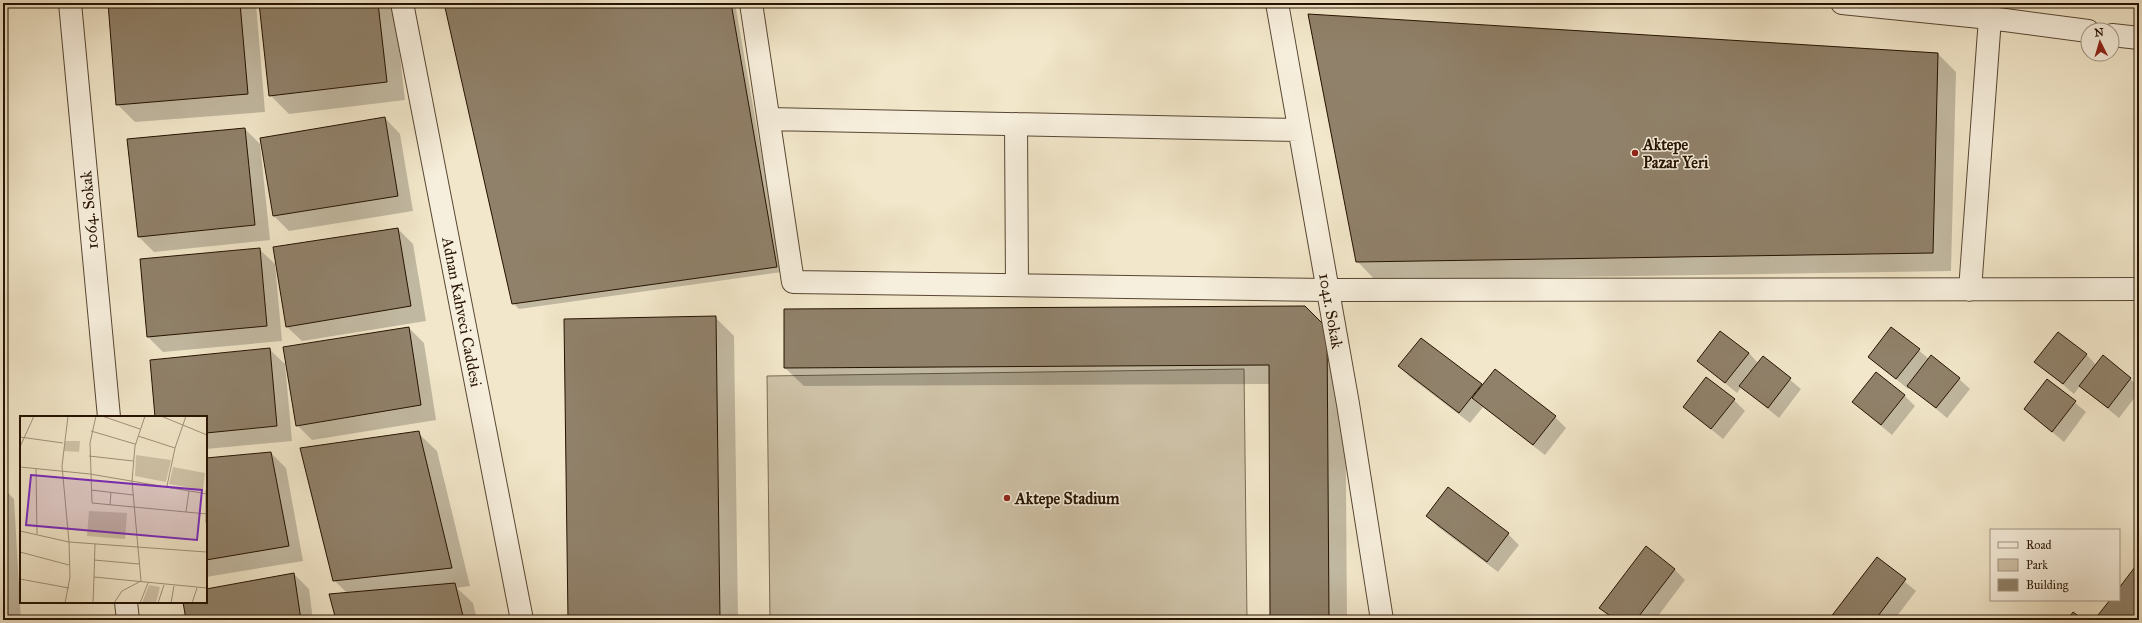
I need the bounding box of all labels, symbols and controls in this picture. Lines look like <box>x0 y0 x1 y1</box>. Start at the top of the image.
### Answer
north arrow <box>2080 22 2120 62</box>
text: N <box>2094 26 2105 39</box>
place label: Aktepe Pazar Yeri <box>1642 135 1709 172</box>
marker: Aktepe Pazar Yeri <box>1630 148 1640 158</box>
street label: 1064. Sokak <box>76 169 102 250</box>
street label: Adnan Kahveci Caddesi <box>438 234 486 389</box>
street label: 1041. Sokak <box>1315 272 1347 351</box>
inset map <box>20 416 207 603</box>
place label: Aktepe Stadium <box>1014 489 1120 509</box>
marker: Aktepe Stadium <box>1002 493 1012 503</box>
legend <box>1990 529 2120 601</box>
text: Road <box>2026 538 2052 552</box>
text: Park <box>2026 558 2048 572</box>
text: Building <box>2026 578 2069 593</box>

